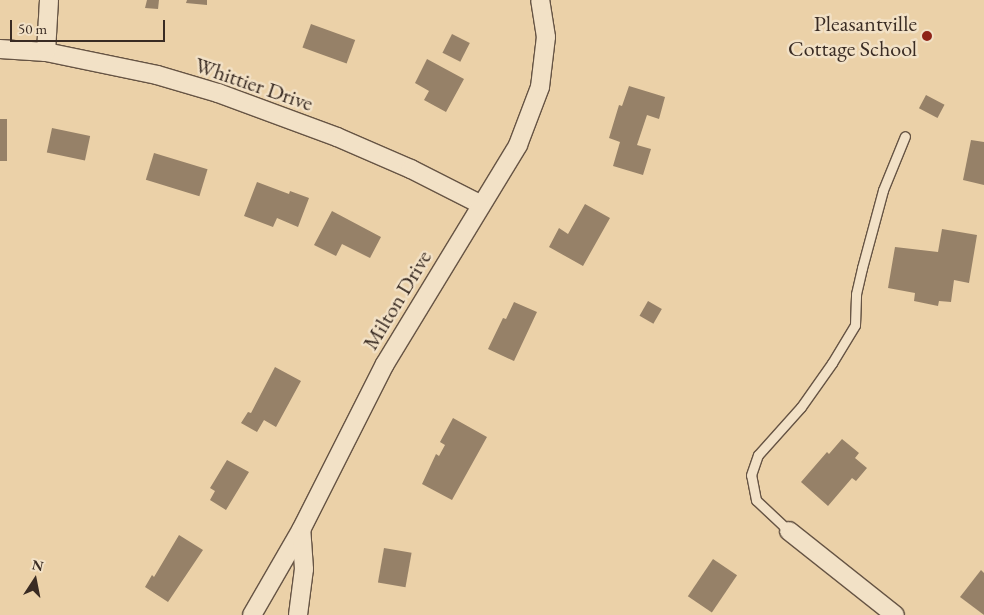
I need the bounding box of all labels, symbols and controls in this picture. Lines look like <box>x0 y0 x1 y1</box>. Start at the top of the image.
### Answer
scale bar <box>12 10 168 42</box>
place label: Pleasantville Cottage School <box>788 10 917 61</box>
text: 50 m <box>18 19 47 38</box>
marker: Pleasantville Cottage School <box>921 30 933 42</box>
street label: Whittier Drive <box>191 51 317 117</box>
street label: Milton Drive <box>357 246 437 354</box>
north arrow <box>10 555 60 605</box>
text: N <box>31 555 45 575</box>

